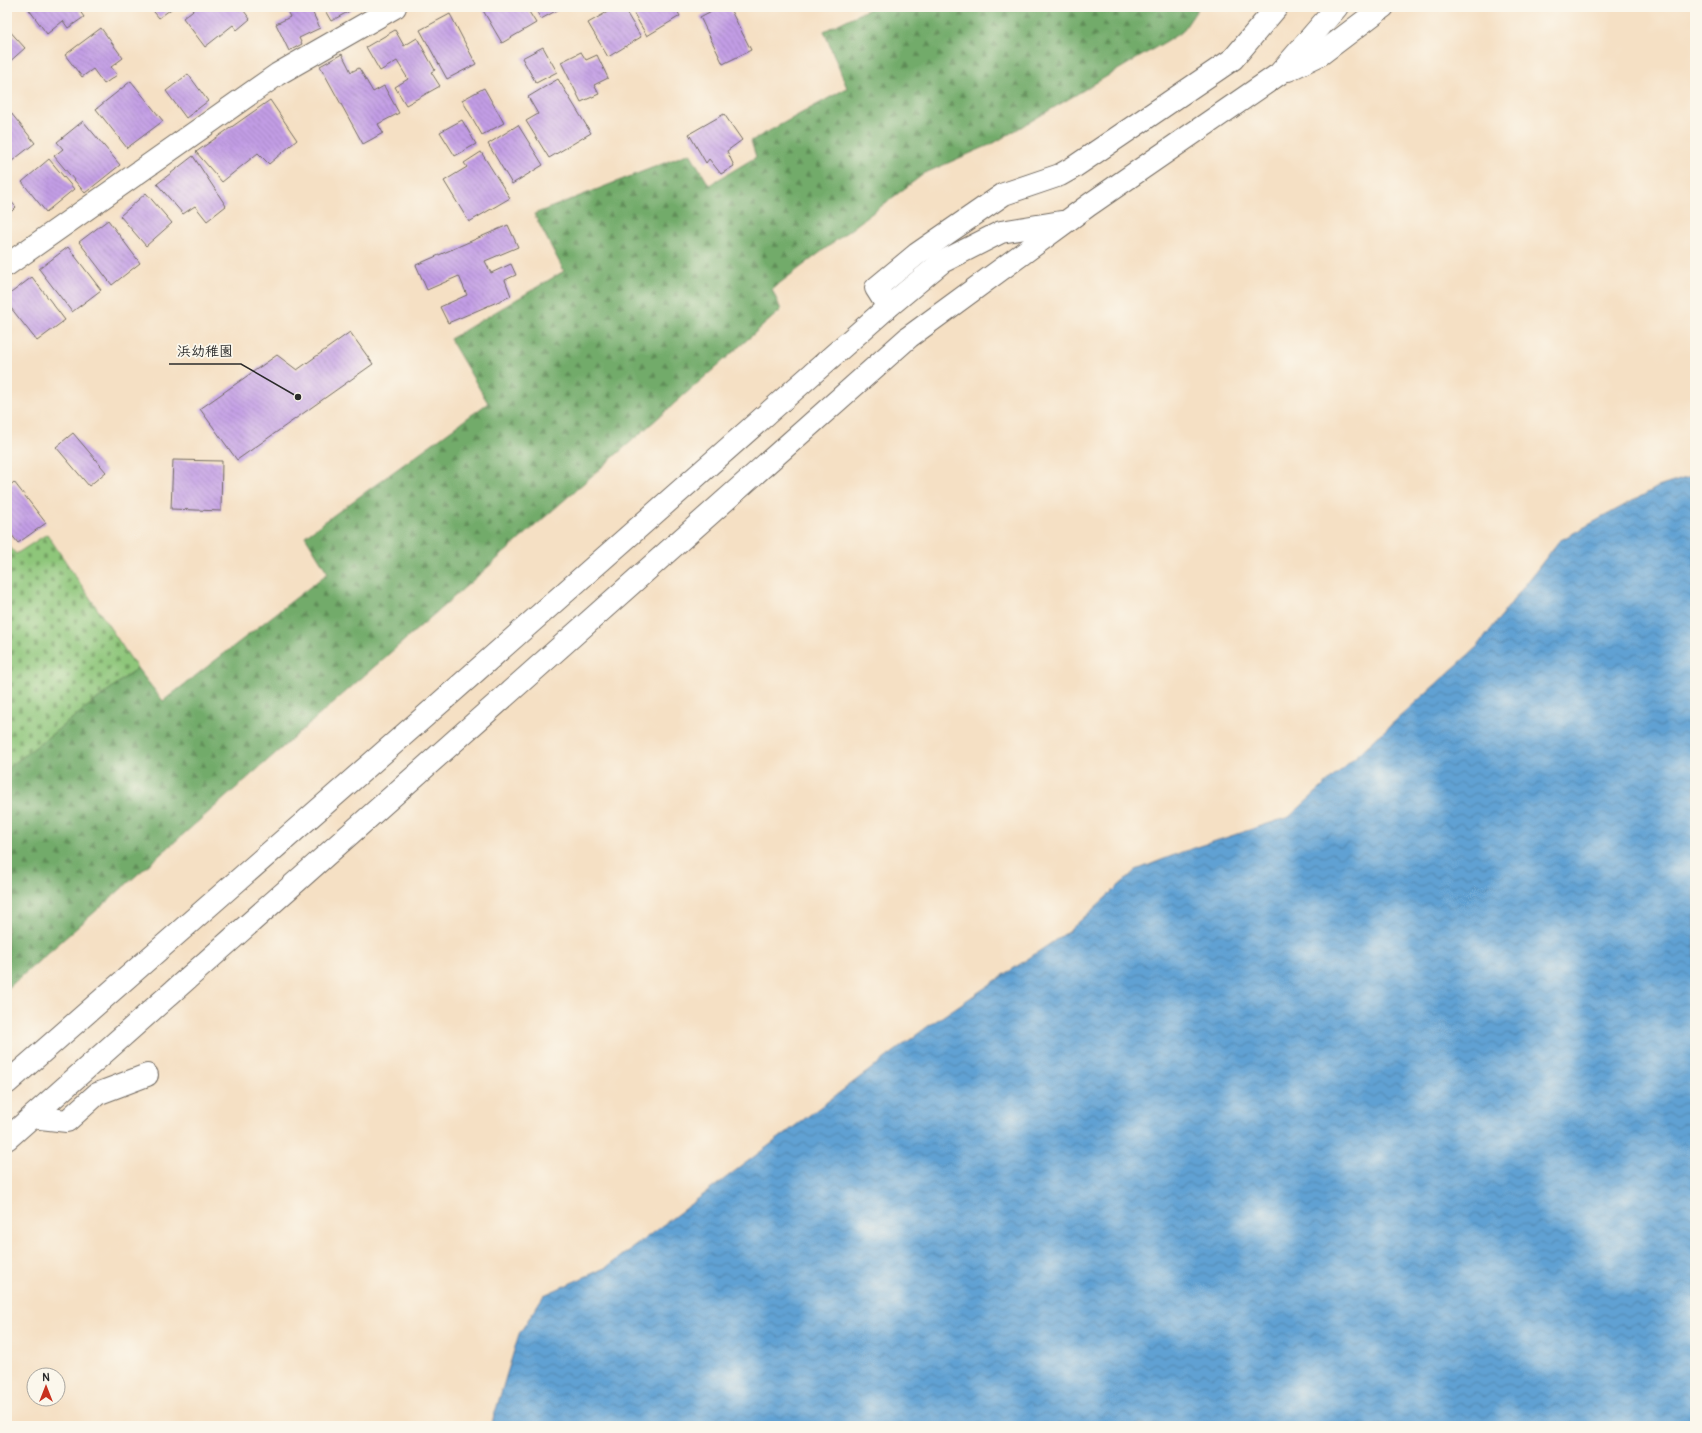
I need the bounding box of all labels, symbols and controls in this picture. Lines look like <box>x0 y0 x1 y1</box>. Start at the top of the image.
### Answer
callout: 浜幼稚園 <box>169 338 241 364</box>
text: 浜幼稚園 <box>177 343 233 360</box>
north arrow <box>26 1367 66 1407</box>
text: N <box>42 1371 50 1384</box>

